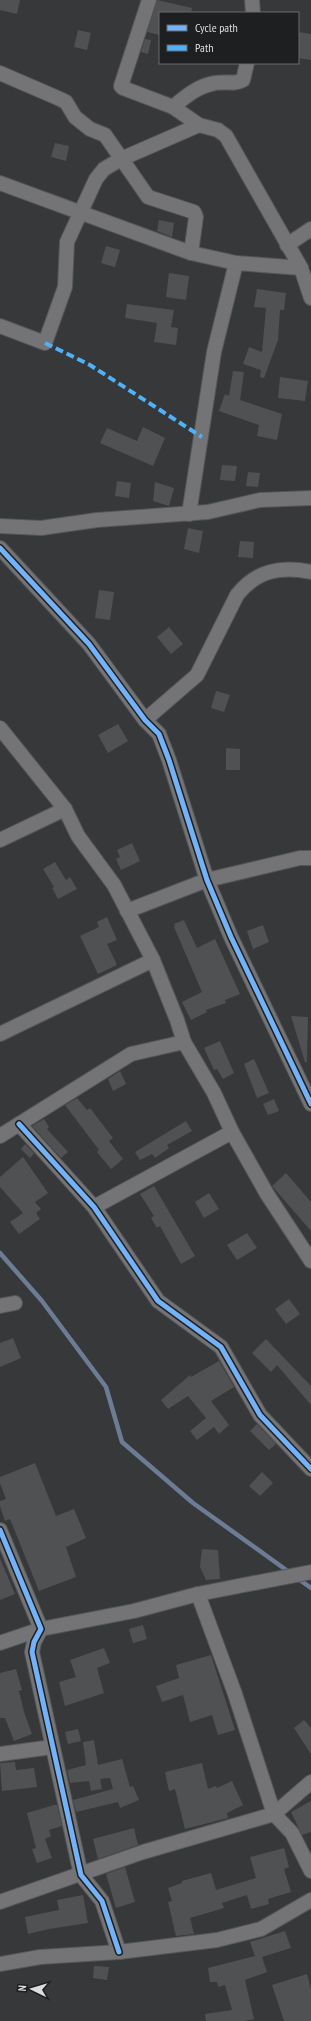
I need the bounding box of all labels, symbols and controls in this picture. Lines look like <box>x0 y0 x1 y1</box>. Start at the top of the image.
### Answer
legend <box>159 12 299 64</box>
text: Cycle path <box>195 20 238 35</box>
text: Path <box>195 40 213 55</box>
north arrow <box>12 1969 52 2009</box>
text: N <box>15 1985 29 1992</box>

